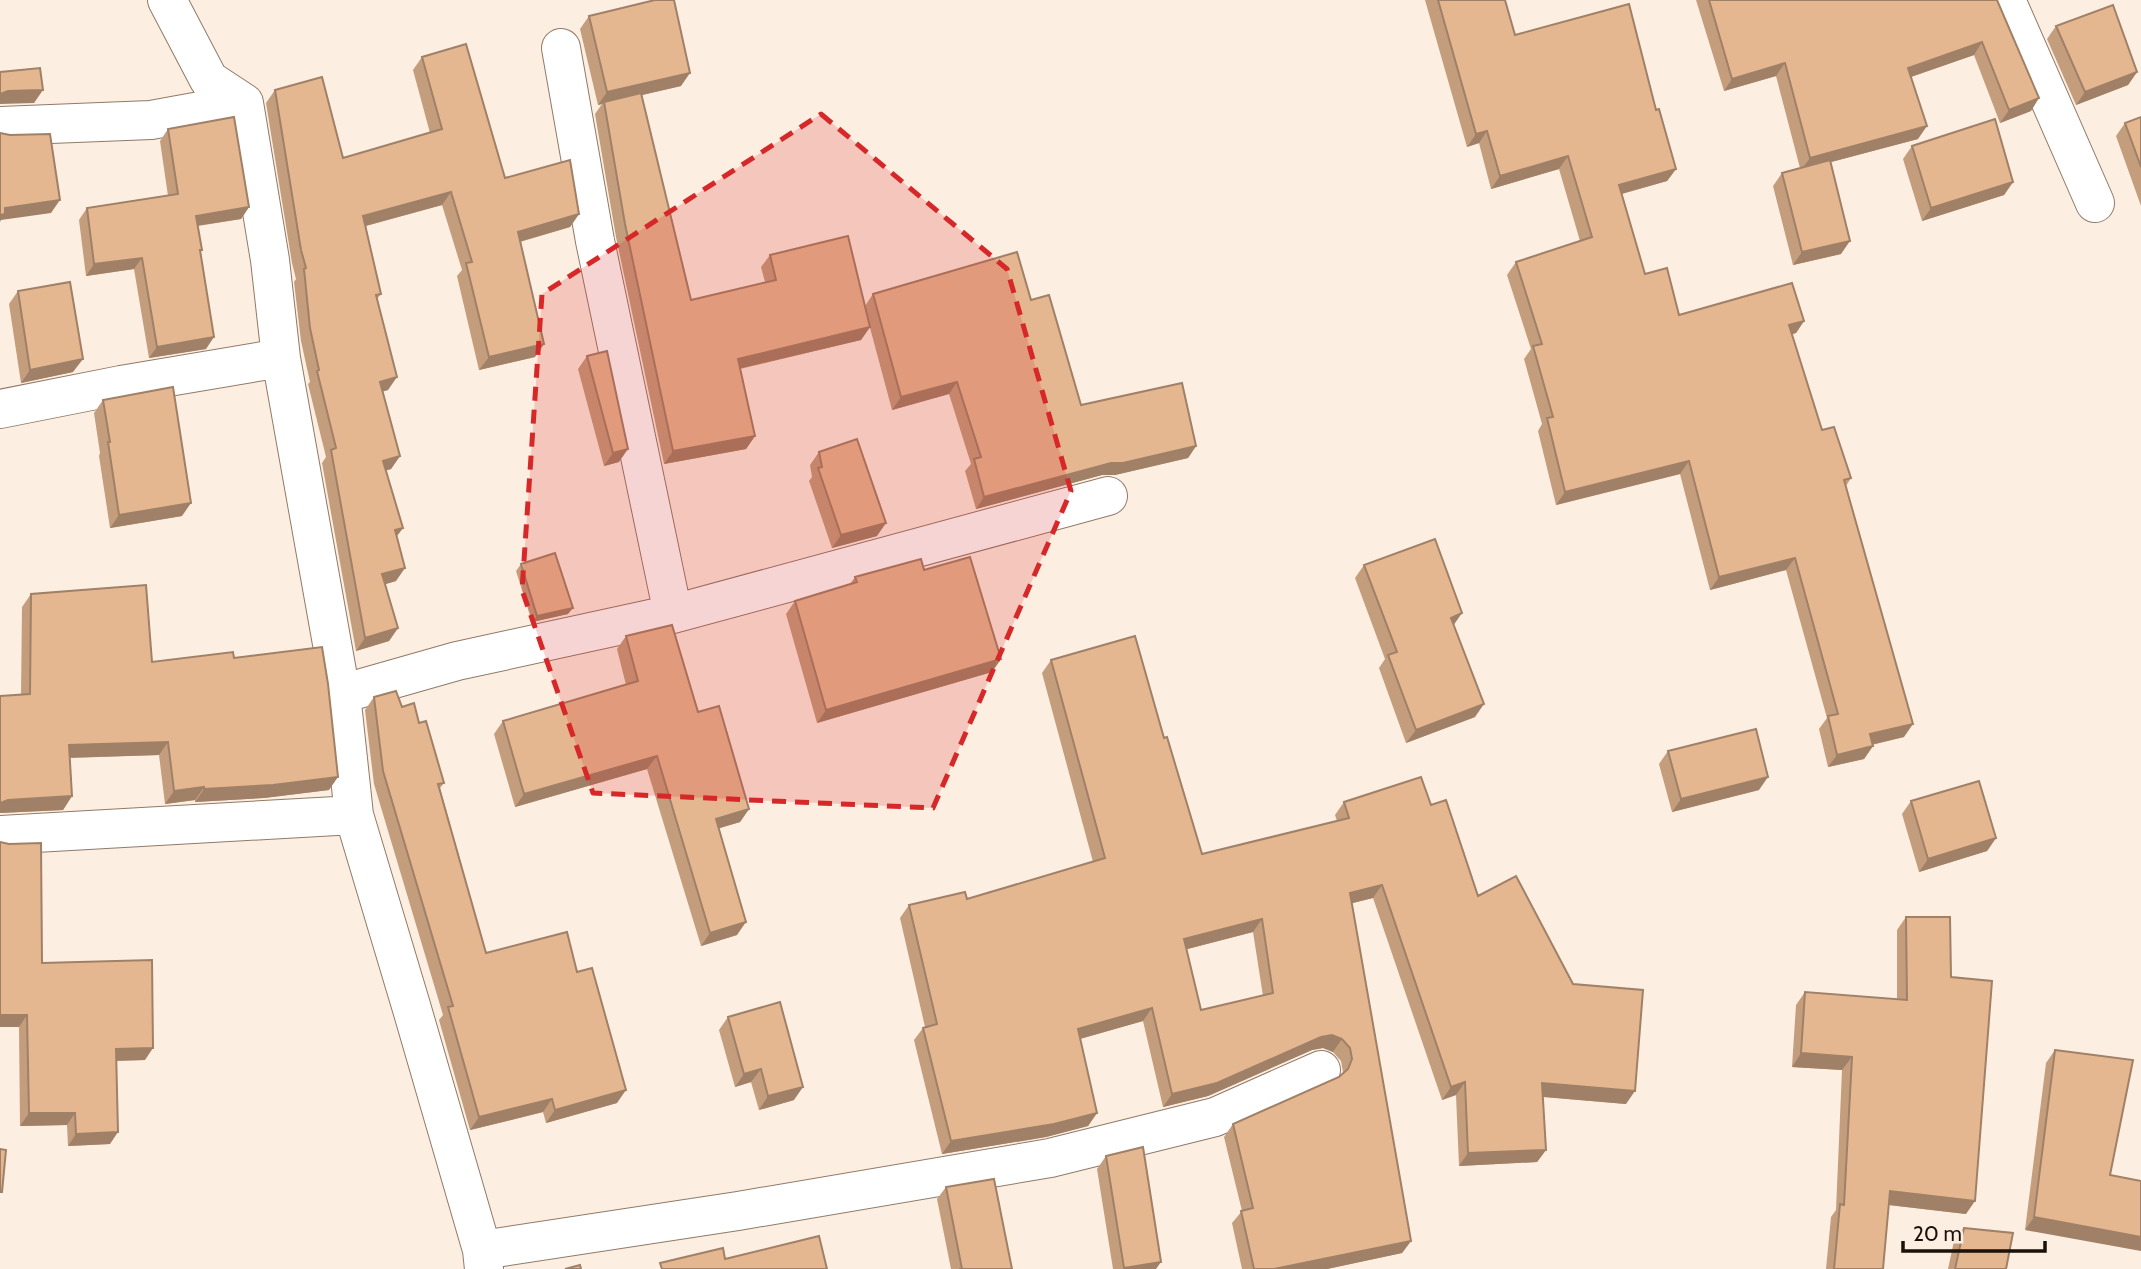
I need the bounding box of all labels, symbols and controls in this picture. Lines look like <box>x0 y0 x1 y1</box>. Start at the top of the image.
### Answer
scale bar <box>1903 1210 2045 1254</box>
text: 20 m <box>1913 1221 1962 1246</box>

